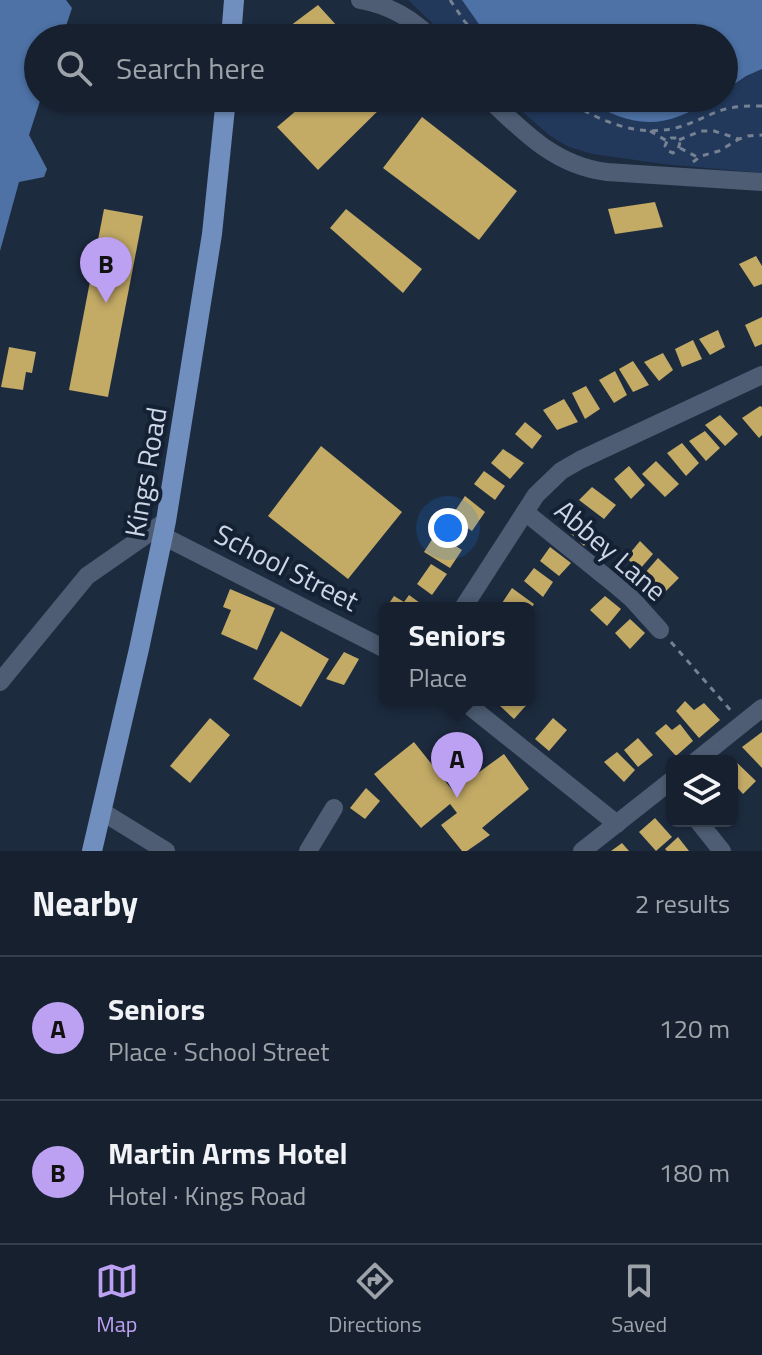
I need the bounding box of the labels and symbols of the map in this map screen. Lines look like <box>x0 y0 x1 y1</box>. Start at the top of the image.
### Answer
pin: B <box>80 237 132 303</box>
street label: Kings Road <box>112 404 178 540</box>
street label: Abbey Lane <box>545 489 677 611</box>
your location <box>428 508 468 548</box>
street label: School Street <box>207 512 367 622</box>
pin: A <box>431 732 483 798</box>

